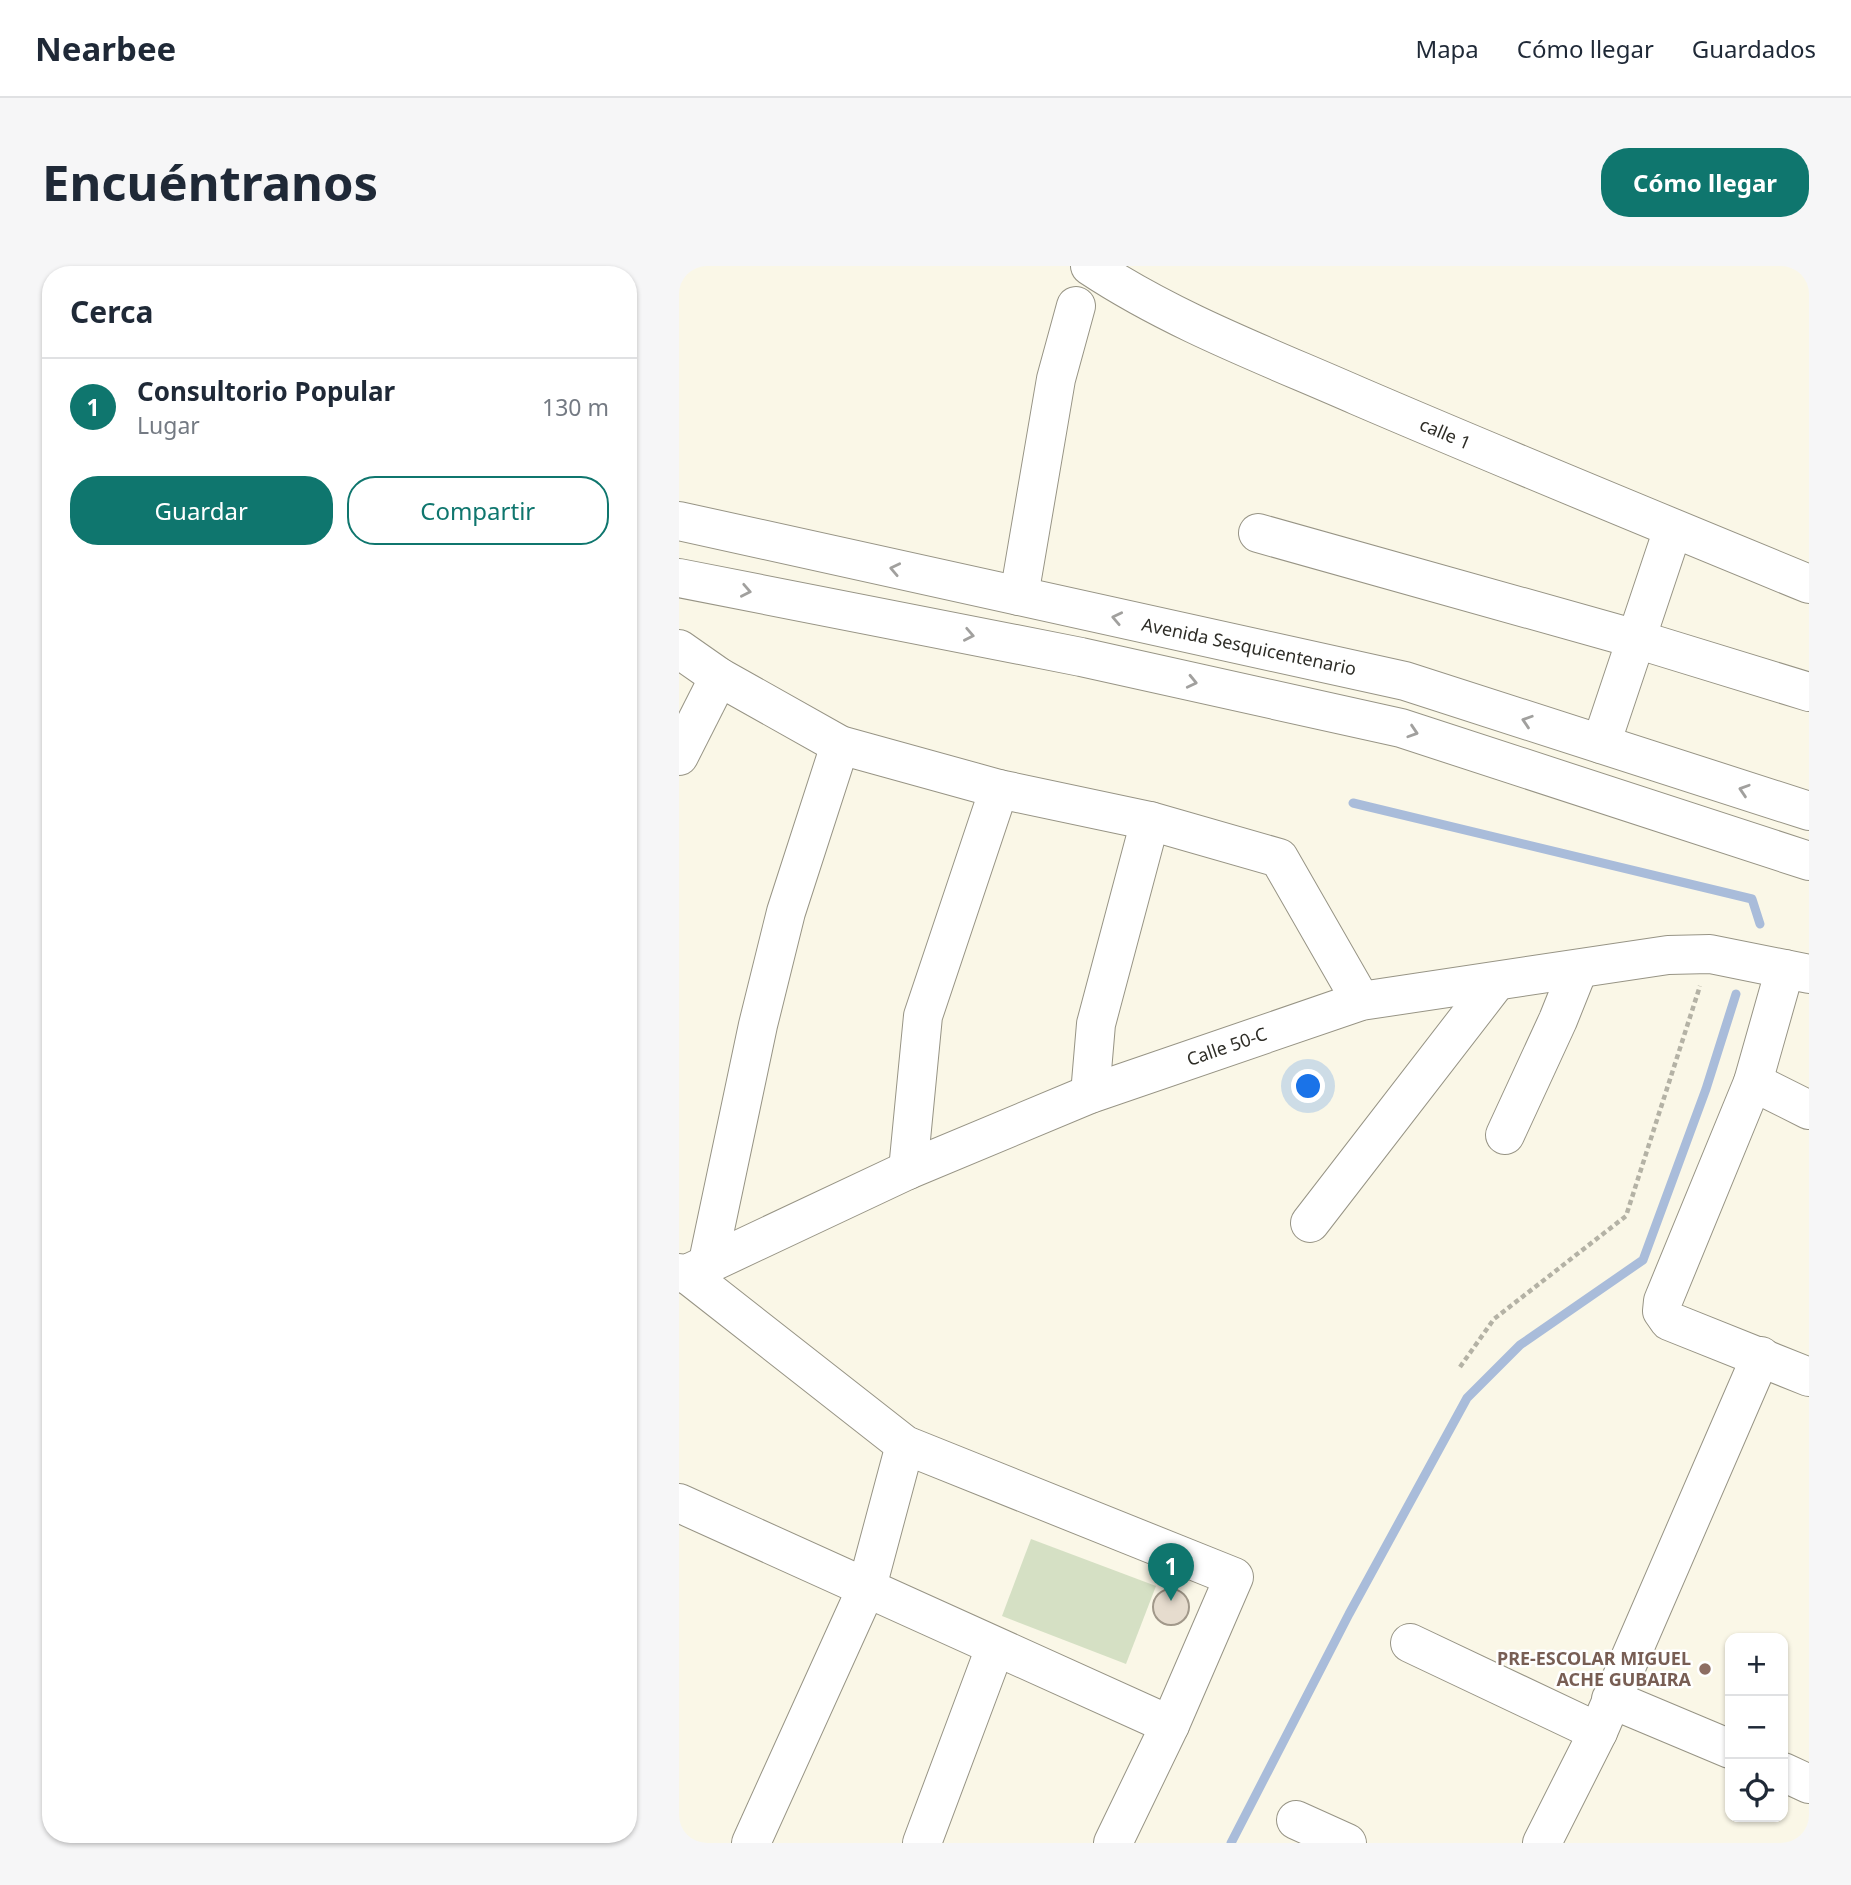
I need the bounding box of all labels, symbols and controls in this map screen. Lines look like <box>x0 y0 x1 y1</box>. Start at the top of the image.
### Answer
text: Nearbee <box>35 26 176 71</box>
text: Mapa <box>1415 32 1479 65</box>
text: Cómo llegar <box>1517 32 1654 65</box>
text: Guardados <box>1692 32 1816 65</box>
button: Cómo llegar <box>1601 148 1809 217</box>
text: Encuéntranos <box>42 149 378 215</box>
text: Cerca <box>70 291 153 332</box>
text: Consultorio Popular <box>137 373 395 409</box>
text: 1 <box>86 391 100 423</box>
text: 130 m <box>542 391 609 423</box>
text: Lugar <box>137 409 200 441</box>
street label: calle 1 <box>1416 412 1475 455</box>
button: Guardar <box>70 476 333 545</box>
button: Compartir <box>347 476 609 545</box>
one-way arrow <box>889 562 901 577</box>
one-way arrow <box>740 582 752 597</box>
one-way arrow <box>1111 611 1123 626</box>
street label: Avenida Sesquicentenario <box>1140 612 1359 680</box>
one-way arrow <box>963 627 975 642</box>
one-way arrow <box>1186 673 1198 688</box>
one-way arrow <box>1522 714 1534 729</box>
one-way arrow <box>1407 724 1419 739</box>
one-way arrow <box>1738 784 1751 798</box>
street label: Calle 50-C <box>1183 1021 1270 1071</box>
your location <box>1291 1069 1325 1103</box>
pin: 1 <box>1148 1543 1194 1601</box>
map controls <box>1725 1633 1788 1822</box>
button: + <box>1725 1633 1788 1696</box>
place label: PRE-ESCOLAR MIGUEL ACHE GUBAIRA <box>1497 1646 1692 1691</box>
marker: PRE-ESCOLAR MIGUEL ACHE GUBAIRA <box>1697 1661 1713 1677</box>
button: − <box>1725 1696 1788 1759</box>
button: locate <box>1725 1759 1788 1822</box>

